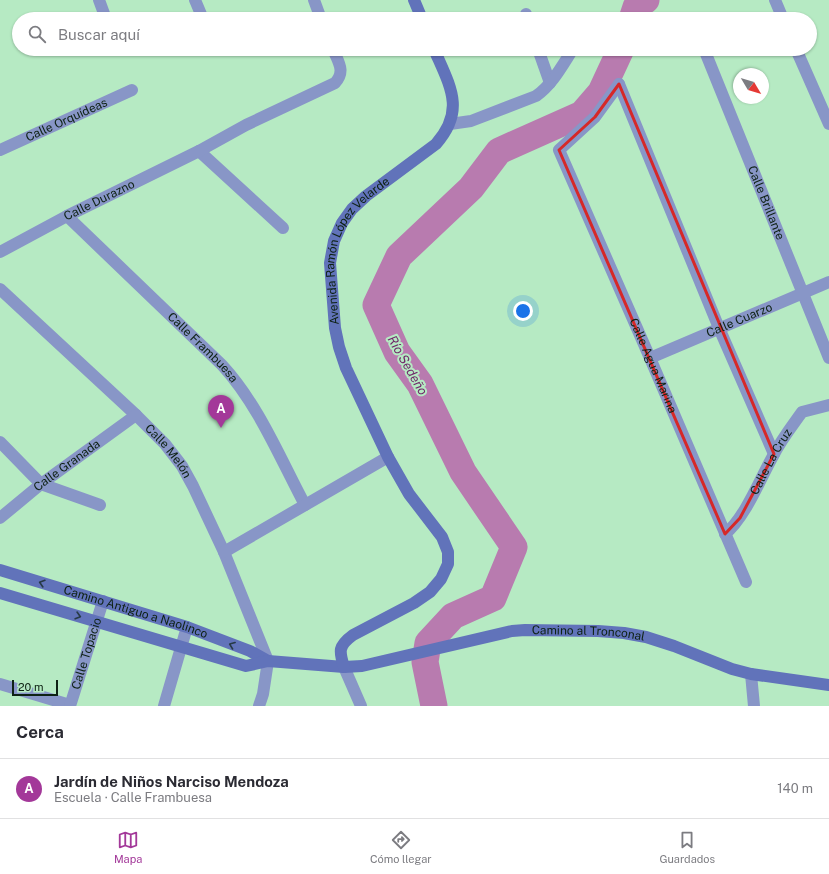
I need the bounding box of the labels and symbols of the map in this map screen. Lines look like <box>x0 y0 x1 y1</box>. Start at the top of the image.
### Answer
north arrow <box>733 68 769 104</box>
street label: Calle Orquídeas <box>23 95 110 144</box>
street label: Calle Brillante <box>745 164 788 242</box>
street label: Avenida Ramón López Velarde <box>323 174 392 325</box>
street label: Calle Durazno <box>61 177 137 223</box>
street label: Calle Cuarzo <box>704 300 775 340</box>
your location <box>513 301 533 321</box>
street label: Calle Frambuesa <box>165 310 241 385</box>
street label: Calle Agua Marina <box>626 316 680 415</box>
water label: Río Sedeño <box>385 333 431 398</box>
pin: A <box>208 395 234 428</box>
street label: Calle Melón <box>142 421 194 481</box>
street label: Calle La Cruz <box>747 426 795 497</box>
street label: Calle Granada <box>31 437 103 494</box>
one-way arrow <box>39 579 46 588</box>
street label: Camino Antiguo a Naolinco <box>62 583 210 641</box>
one-way arrow <box>74 611 81 620</box>
street label: Calle Topacio <box>69 616 104 691</box>
street label: Camino al Tronconal <box>532 623 646 644</box>
one-way arrow <box>229 641 236 649</box>
scale bar <box>12 678 58 697</box>

